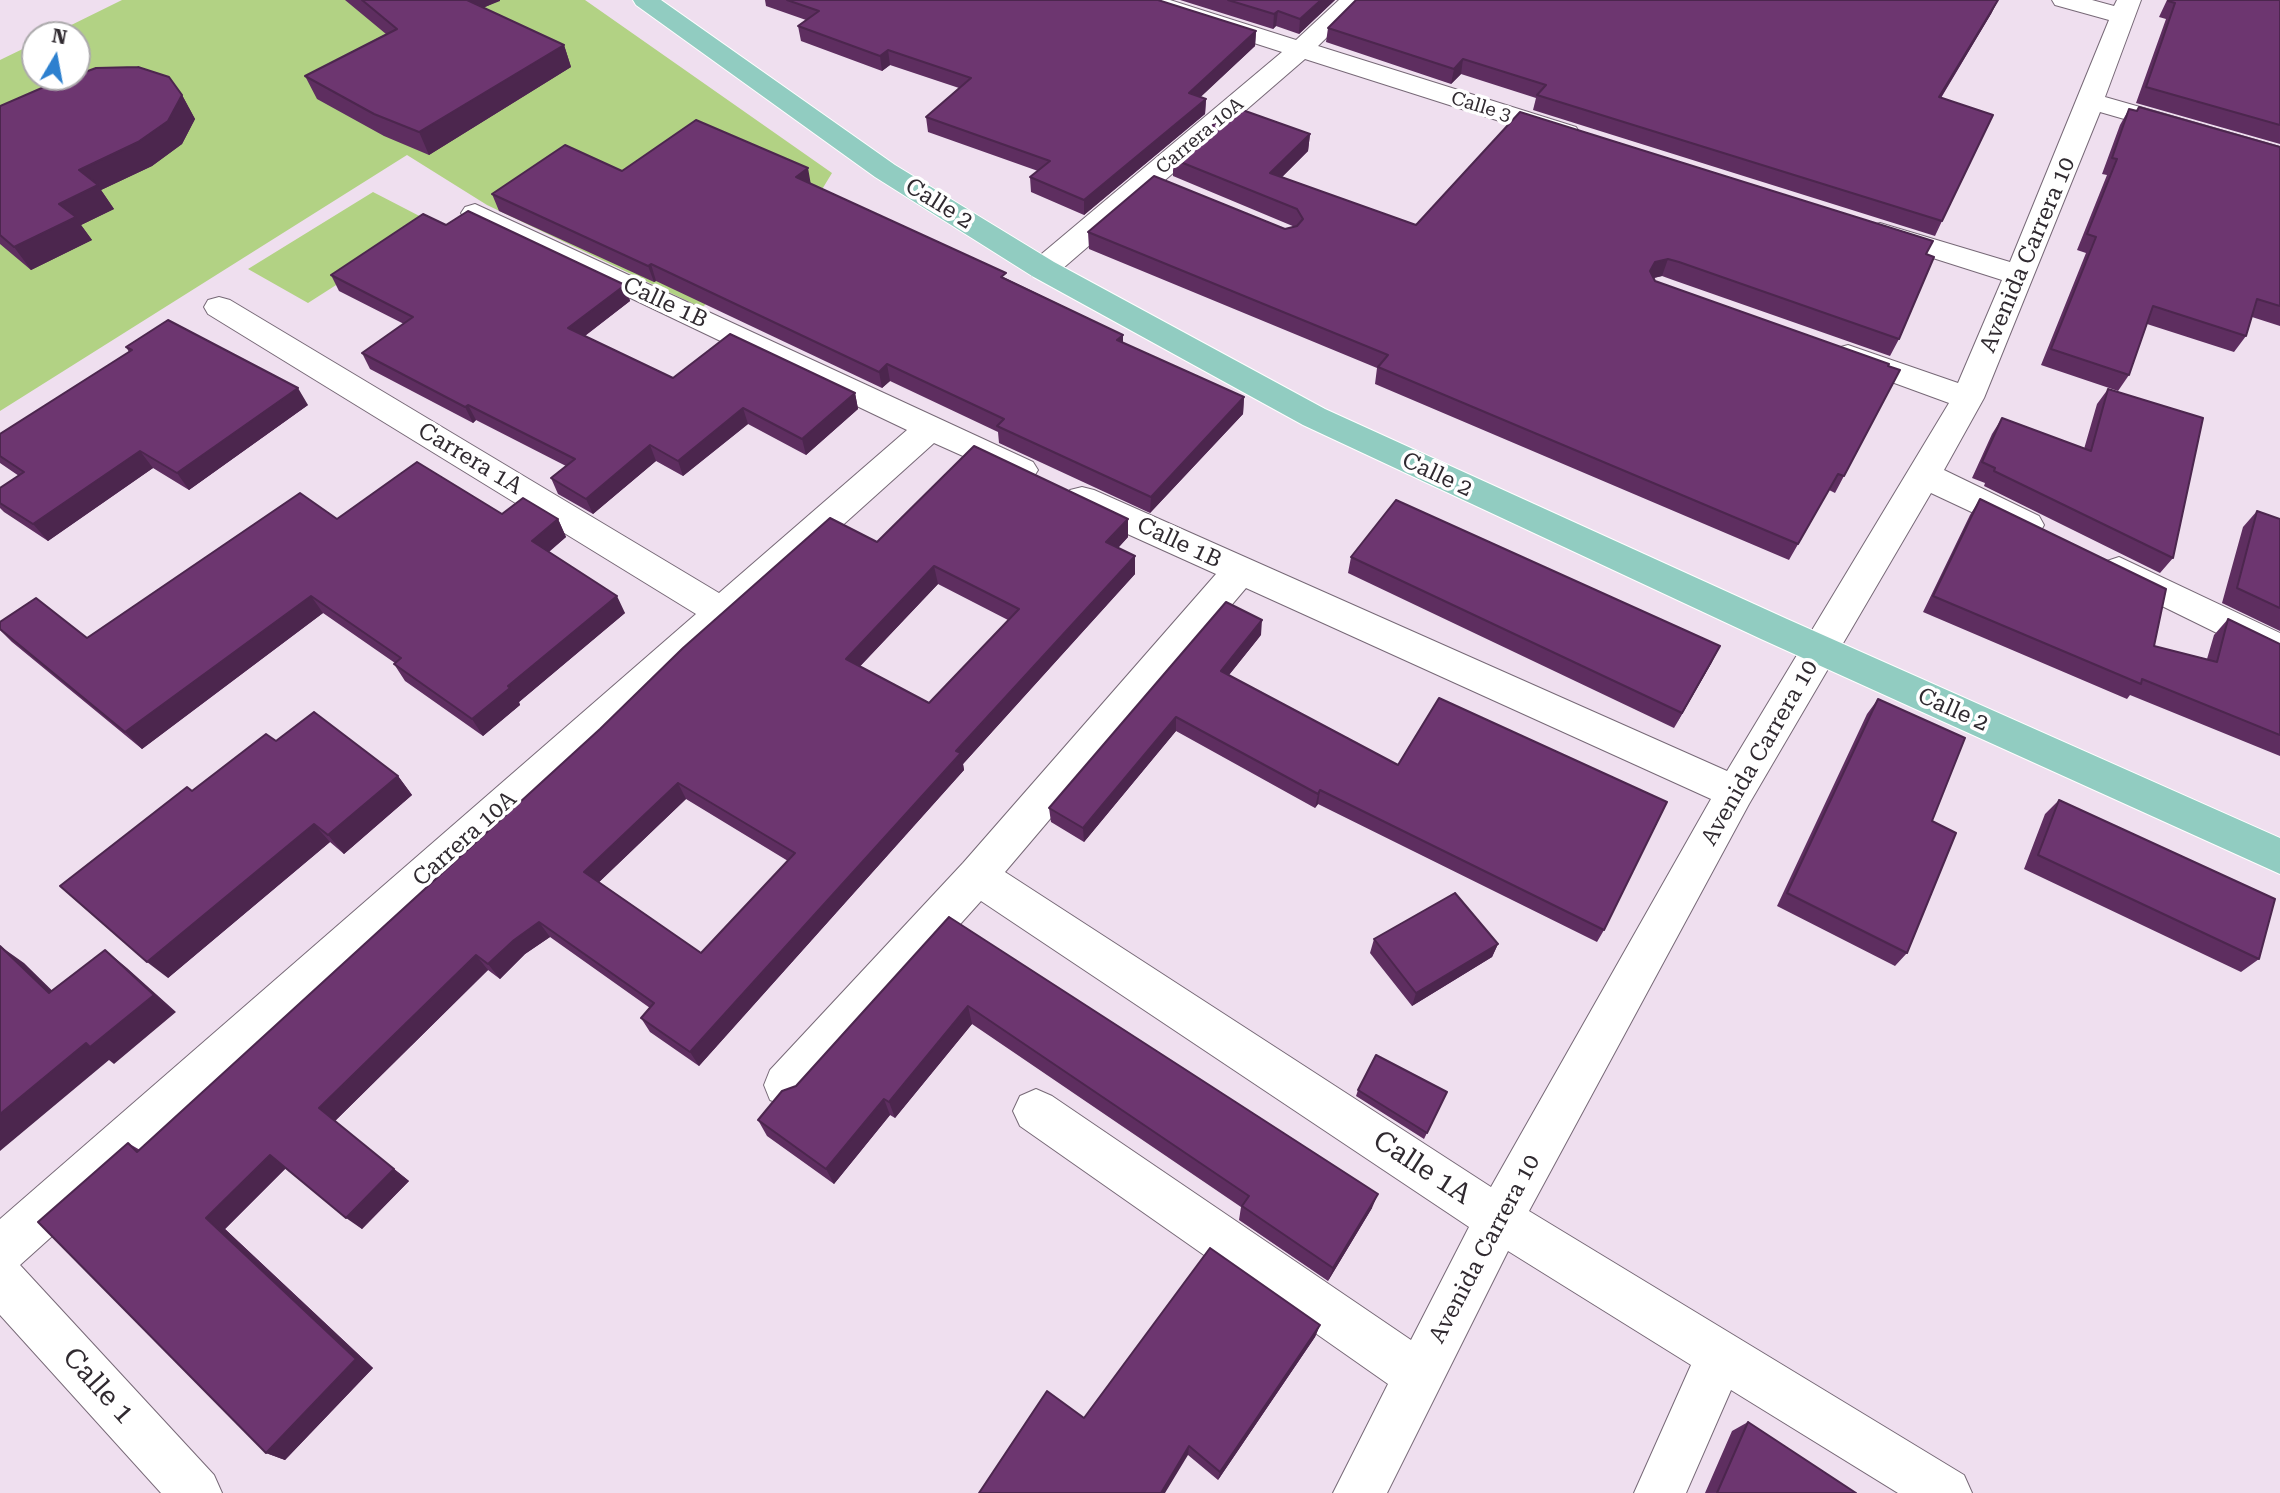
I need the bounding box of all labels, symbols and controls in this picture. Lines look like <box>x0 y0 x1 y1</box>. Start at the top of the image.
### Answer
north arrow <box>21 21 91 91</box>
text: N <box>50 24 69 49</box>
street label: Calle 3 <box>1448 87 1514 127</box>
street label: Carrera 10A <box>1152 93 1248 179</box>
street label: Avenida Carrera 10 <box>1974 153 2082 357</box>
street label: Calle 2 <box>900 173 978 235</box>
street label: Calle 1B <box>618 271 712 335</box>
street label: Carrera 1A <box>413 417 527 501</box>
street label: Calle 2 <box>1397 447 1477 503</box>
street label: Calle 1B <box>1132 511 1226 575</box>
street label: Avenida Carrera 10 <box>1696 655 1824 851</box>
street label: Calle 2 <box>1913 682 1993 738</box>
street label: Carrera 10A <box>408 785 522 893</box>
street label: Calle 1A <box>1367 1124 1477 1212</box>
street label: Avenida Carrera 10 <box>1424 1150 1546 1348</box>
street label: Calle 1 <box>55 1341 141 1431</box>

